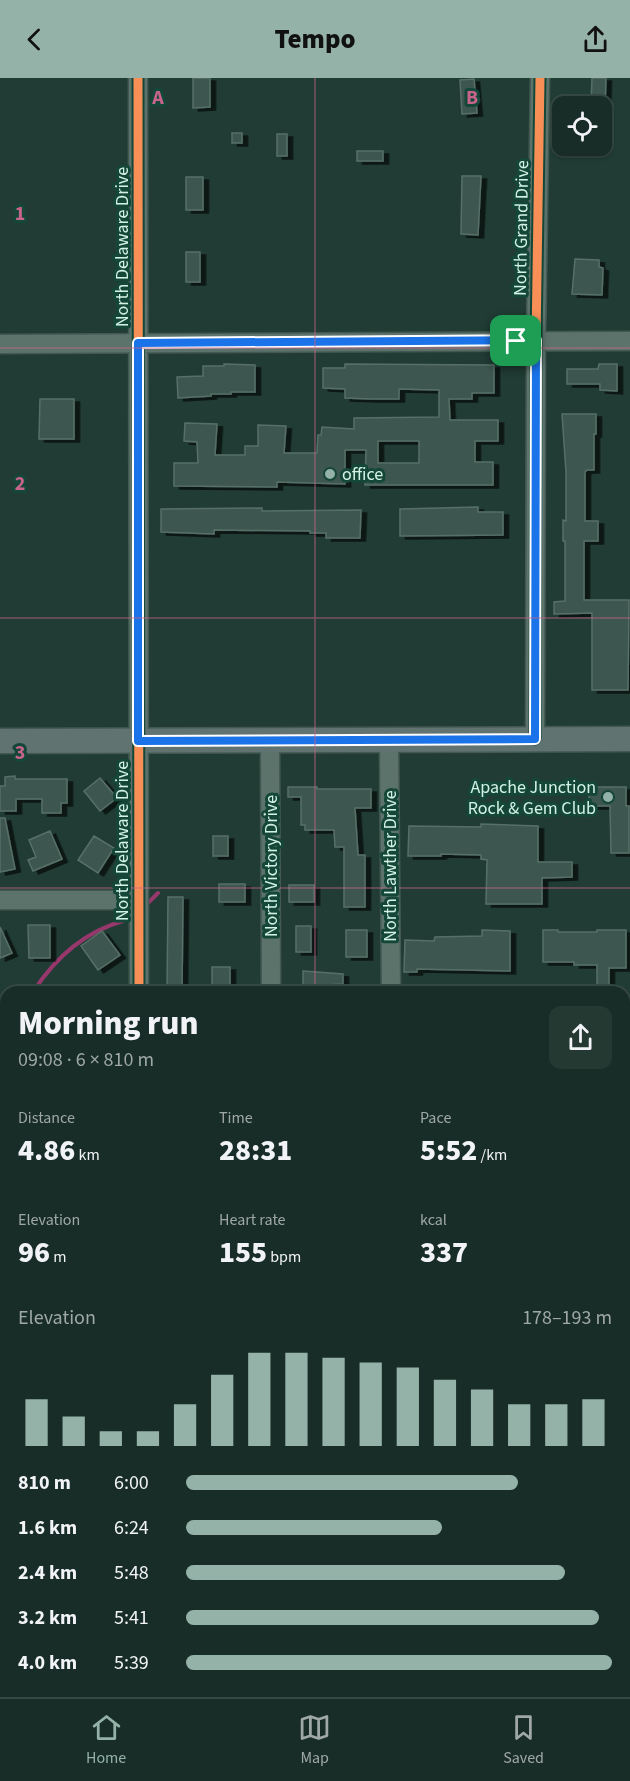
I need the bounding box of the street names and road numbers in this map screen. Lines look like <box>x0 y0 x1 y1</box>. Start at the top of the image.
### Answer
street label: North Grand Drive <box>508 160 535 296</box>
street label: North Delaware Drive <box>110 167 135 327</box>
street label: North Delaware Drive <box>110 761 135 921</box>
street label: North Lawther Drive <box>378 790 403 942</box>
street label: North Victory Drive <box>259 795 284 937</box>

